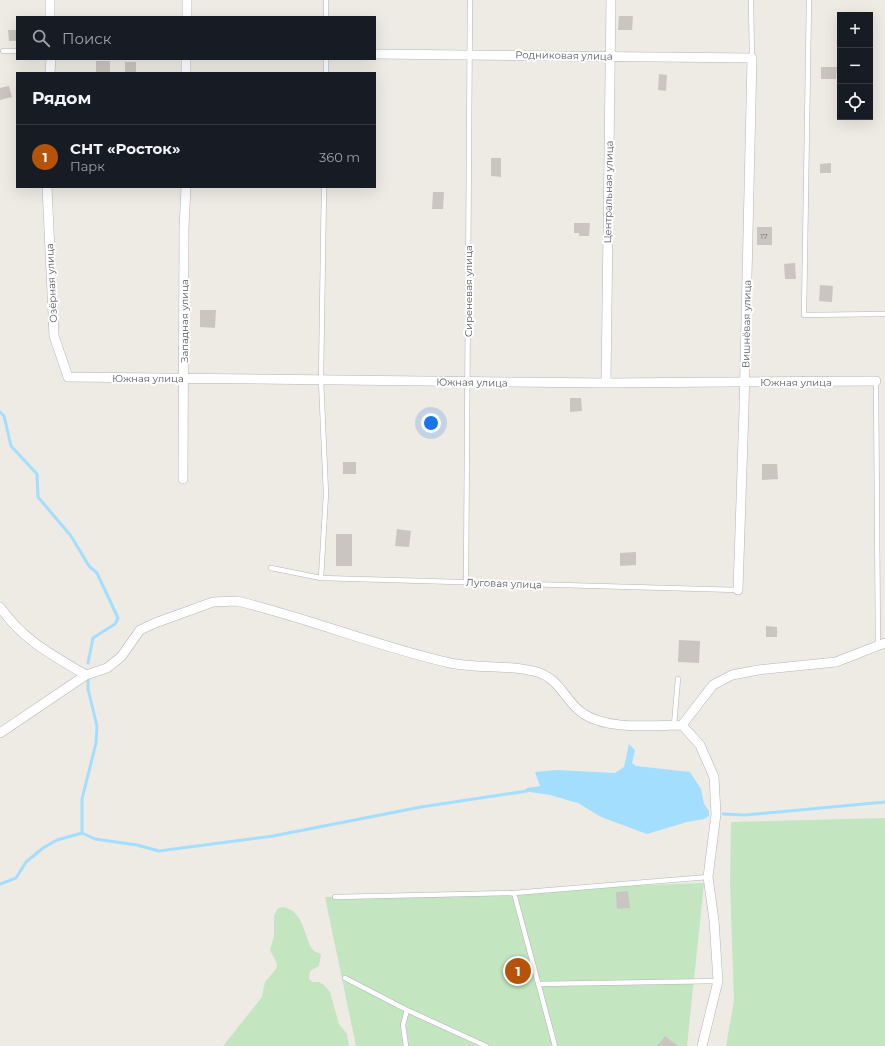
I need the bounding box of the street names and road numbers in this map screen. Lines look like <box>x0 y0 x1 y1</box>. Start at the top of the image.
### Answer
street label: Родниковая улица <box>515 48 613 63</box>
street label: Центральная улица <box>601 140 616 244</box>
street label: Озёрная улица <box>43 243 60 323</box>
street label: Сиреневая улица <box>462 245 475 337</box>
street label: Западная улица <box>178 279 191 363</box>
street label: Вишнёвая улица <box>739 280 754 368</box>
street label: Южная улица <box>112 372 184 385</box>
street label: Южная улица <box>436 375 508 390</box>
street label: Южная улица <box>760 376 832 389</box>
street label: Луговая улица <box>466 576 542 591</box>

